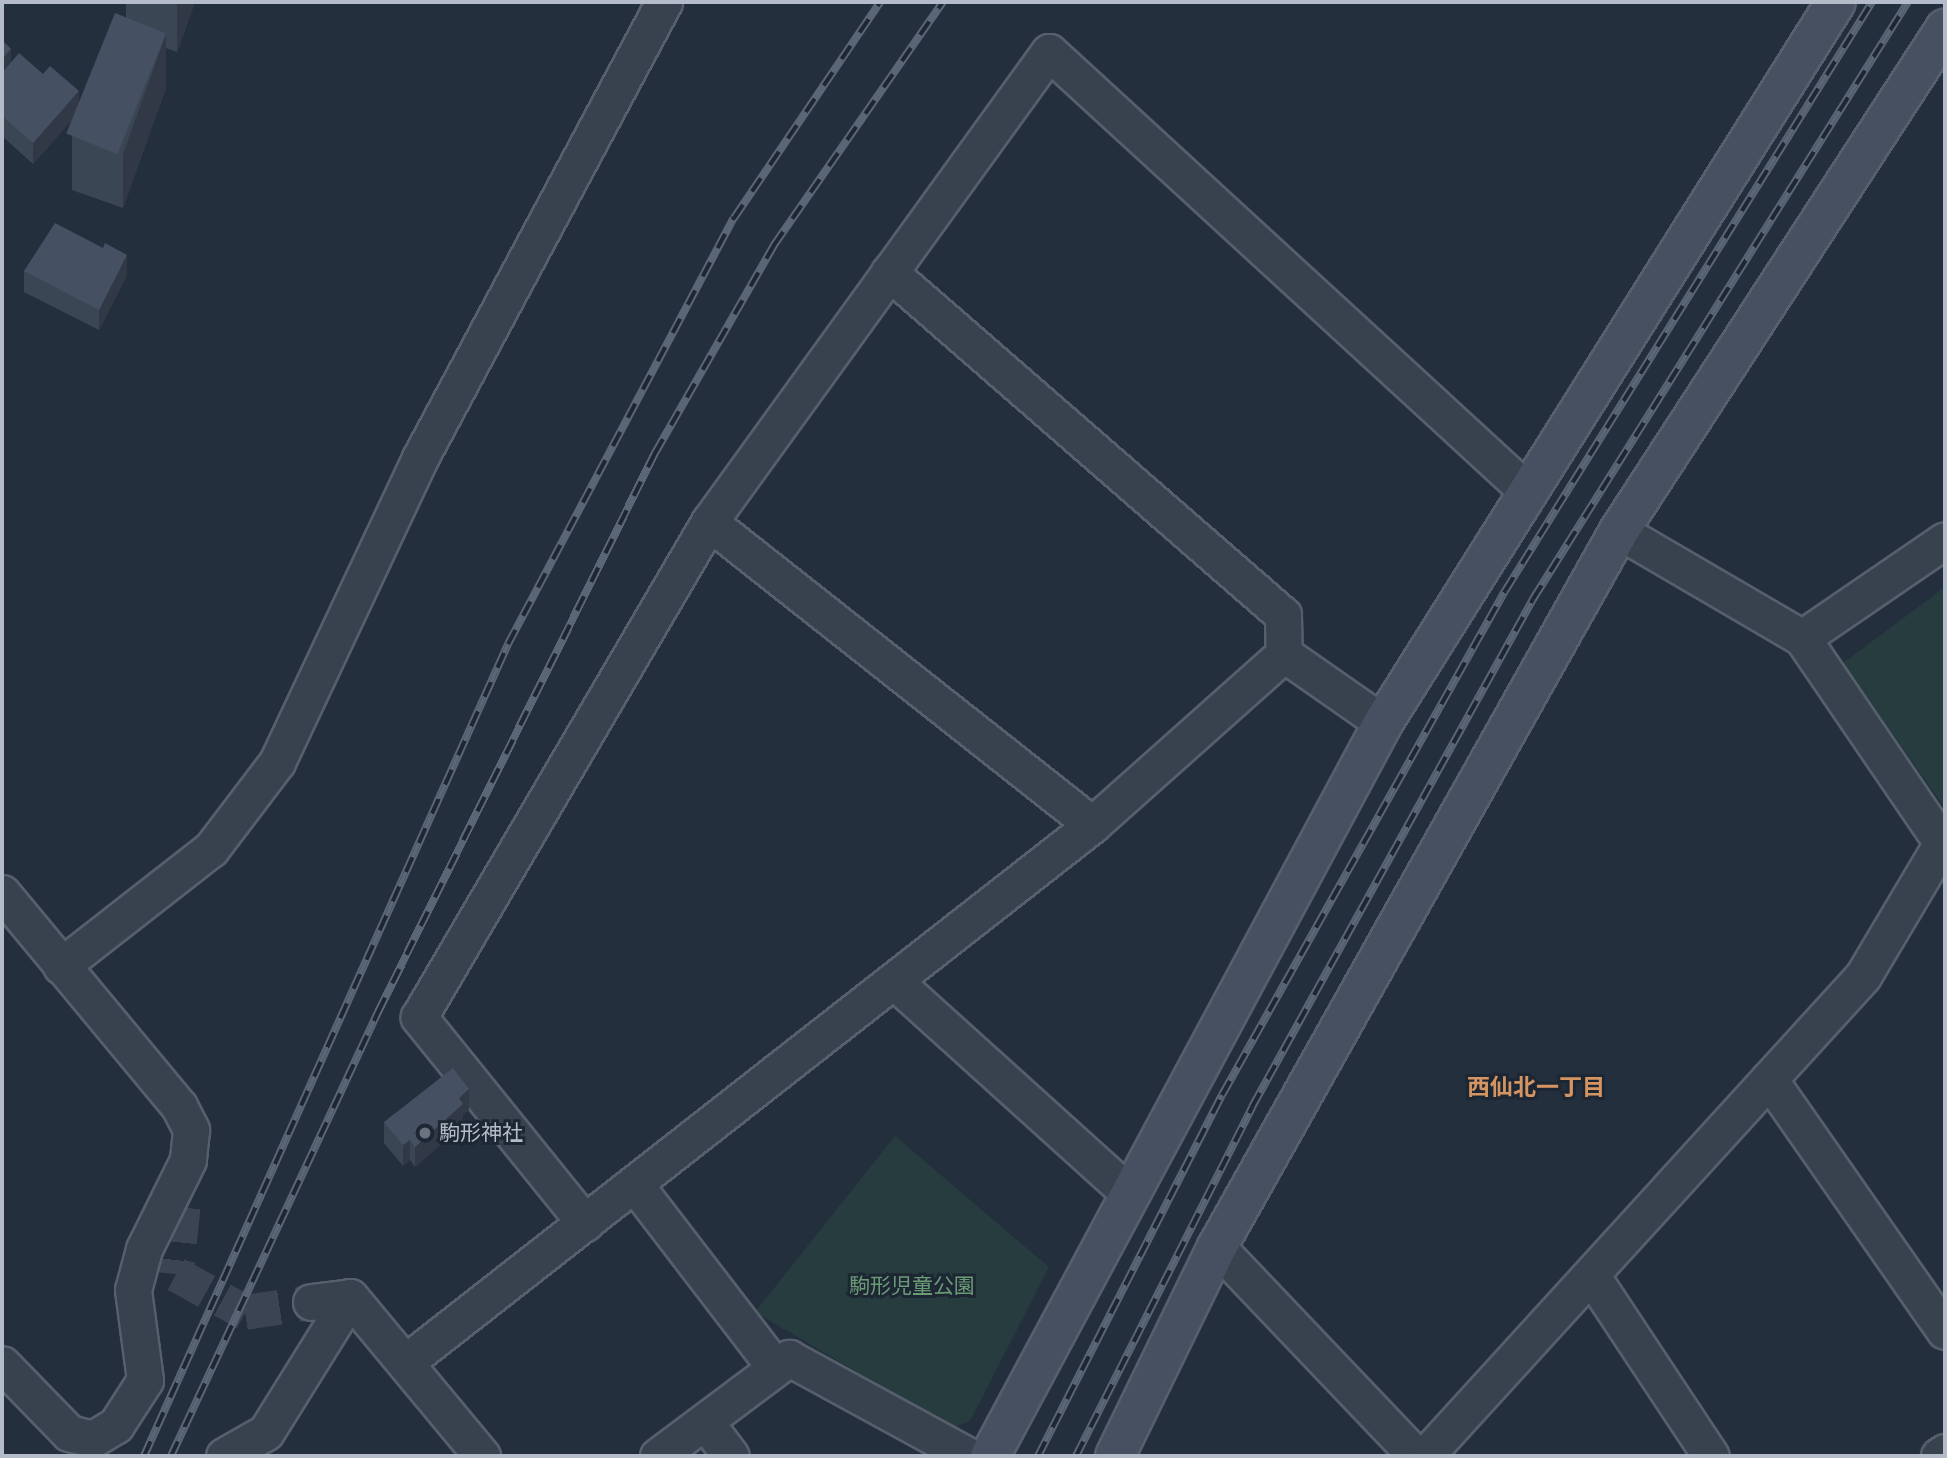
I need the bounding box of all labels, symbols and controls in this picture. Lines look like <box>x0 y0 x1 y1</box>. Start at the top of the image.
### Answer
district label: 西仙北一丁目 <box>1467 1074 1605 1102</box>
place label: 駒形神社 <box>439 1120 523 1146</box>
marker: 駒形神社 <box>417 1125 433 1141</box>
park label: 駒形児童公園 <box>849 1273 975 1299</box>

